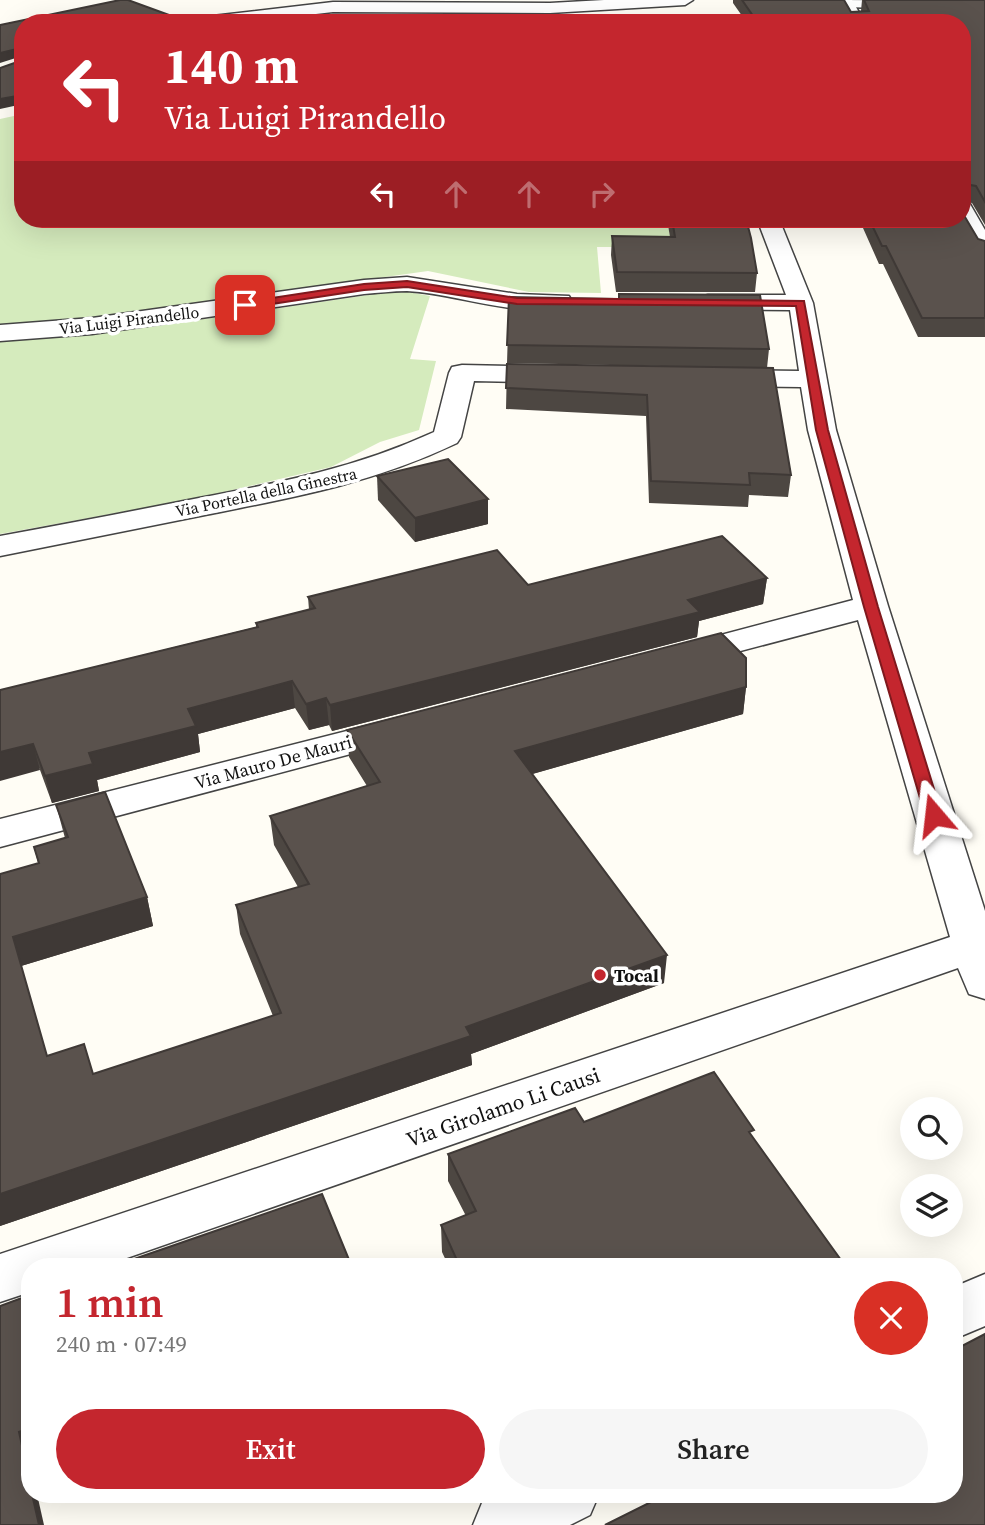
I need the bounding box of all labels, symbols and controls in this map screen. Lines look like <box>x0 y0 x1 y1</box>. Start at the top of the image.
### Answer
text: 140 m <box>164 32 299 99</box>
icon: left <box>49 42 140 133</box>
text: Via Luigi Pirandello <box>164 96 446 140</box>
icon: left <box>364 175 402 213</box>
icon: ahead <box>437 175 475 213</box>
icon: ahead <box>510 175 548 213</box>
icon: right <box>583 175 621 213</box>
pin <box>215 275 275 335</box>
icon: arrive <box>226 286 264 324</box>
street label: Via Luigi Pirandello <box>58 300 201 340</box>
street label: Via Portella della Ginestra <box>173 462 360 522</box>
street label: Via Mauro De Mauri <box>192 729 354 795</box>
position arrow <box>897 778 971 852</box>
place label: Tocal <box>614 963 659 988</box>
marker: Tocal <box>592 967 608 983</box>
street label: Via Girolamo Li Causi <box>402 1060 604 1154</box>
map controls <box>900 1097 963 1237</box>
button: search <box>900 1097 963 1160</box>
button: layers <box>900 1174 963 1237</box>
text: 1 min <box>56 1273 164 1331</box>
button: close <box>854 1281 928 1355</box>
text: 240 m · 07:49 <box>56 1328 187 1360</box>
button: Exit <box>56 1409 485 1489</box>
button: Share <box>499 1409 928 1489</box>

